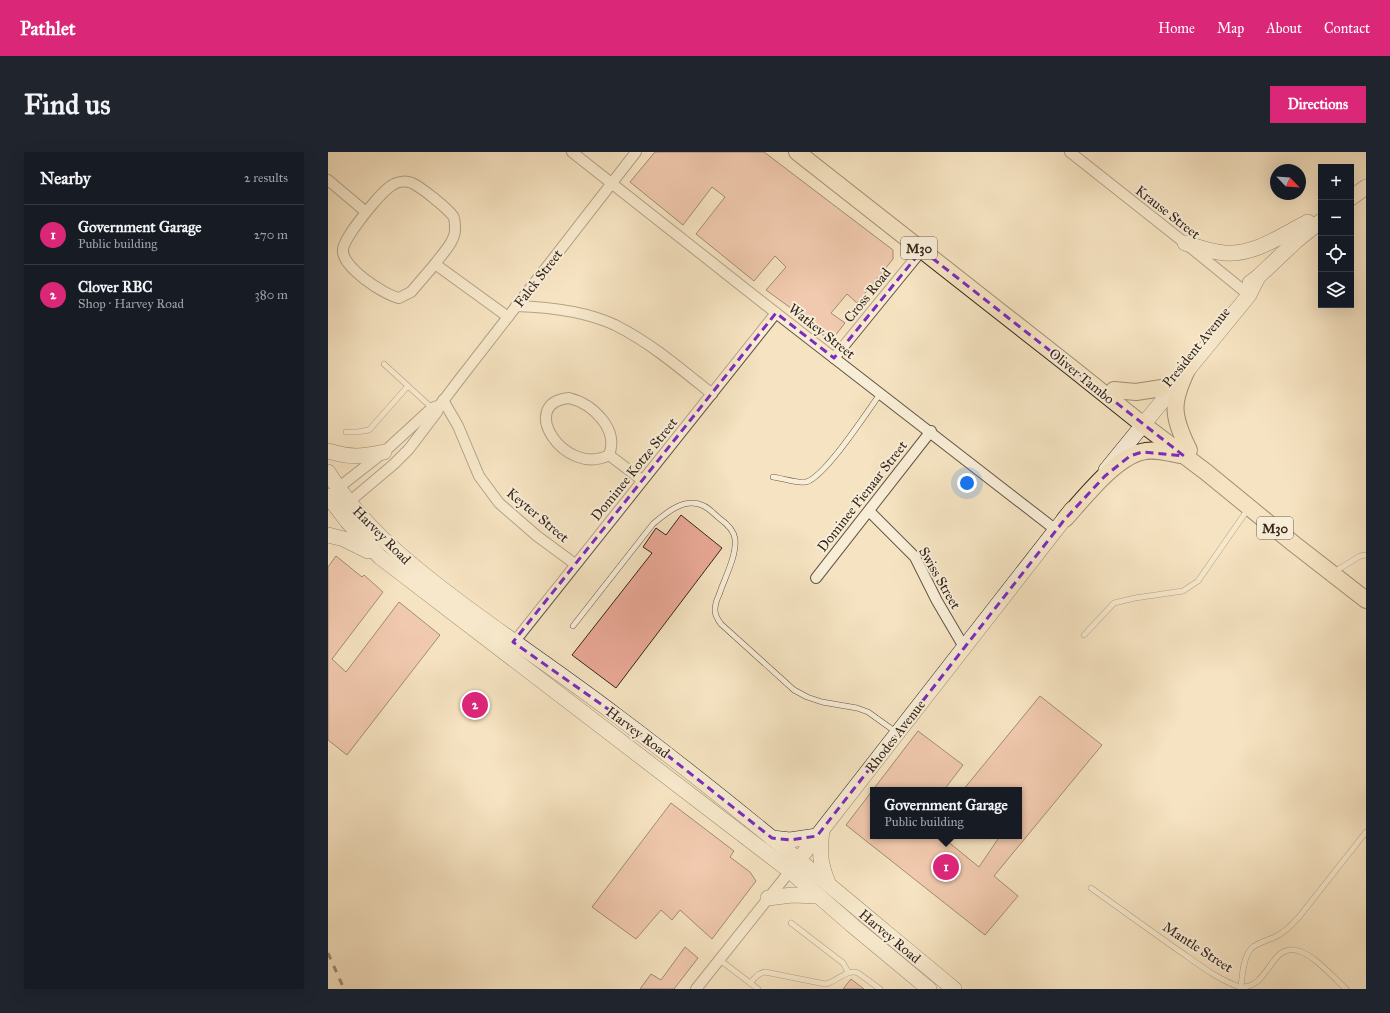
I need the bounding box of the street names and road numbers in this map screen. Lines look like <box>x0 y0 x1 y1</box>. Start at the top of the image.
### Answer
street label: Krause Street <box>1132 182 1203 243</box>
road number: M30 <box>901 237 937 259</box>
street label: Falck Street <box>511 246 566 311</box>
street label: Cross Road <box>840 265 894 326</box>
street label: Watkey Street <box>785 300 858 363</box>
street label: President Avenue <box>1159 304 1234 391</box>
street label: Oliver Tambo <box>1046 345 1118 408</box>
street label: Dominee Kotze Street <box>588 414 681 524</box>
street label: Dominee Pienaar Street <box>814 437 911 555</box>
street label: Keyter Street <box>503 484 572 546</box>
street label: Harvey Road <box>349 503 414 568</box>
road number: M30 <box>1257 517 1293 539</box>
street label: Swiss Street <box>915 544 964 612</box>
street label: Rhodes Avenue <box>862 696 929 776</box>
street label: Harvey Road <box>603 703 673 762</box>
street label: Harvey Road <box>855 906 924 967</box>
street label: Mantle Street <box>1159 918 1236 976</box>

